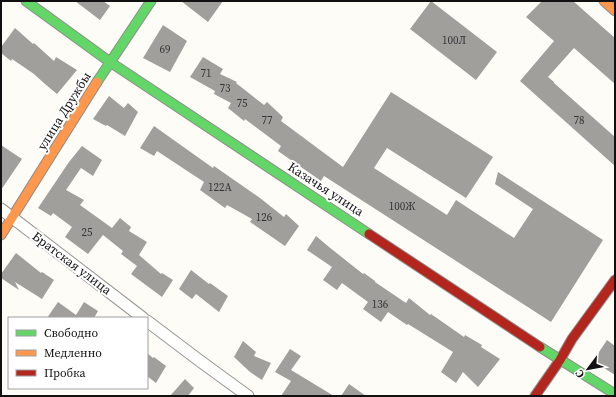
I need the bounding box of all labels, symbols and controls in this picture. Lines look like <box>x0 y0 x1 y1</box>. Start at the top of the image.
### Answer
house number: 100Л <box>442 33 466 48</box>
house number: 69 <box>160 42 171 57</box>
house number: 71 <box>201 66 212 81</box>
street label: улица Дружбы <box>33 68 95 153</box>
house number: 73 <box>220 81 231 96</box>
house number: 75 <box>237 96 248 111</box>
house number: 77 <box>262 113 273 128</box>
house number: 78 <box>574 113 585 128</box>
street label: Казачья улица <box>285 158 368 220</box>
house number: 122А <box>208 180 233 195</box>
house number: 100Ж <box>389 199 416 214</box>
house number: 126 <box>256 210 273 225</box>
house number: 25 <box>82 225 93 240</box>
street label: Братская улица <box>29 228 115 299</box>
house number: 136 <box>372 297 389 312</box>
legend <box>8 317 148 389</box>
text: Свободно <box>44 325 99 341</box>
text: Медленно <box>44 345 102 361</box>
north arrow <box>568 349 608 389</box>
text: Пробка <box>44 365 87 381</box>
text: С <box>572 367 588 381</box>

